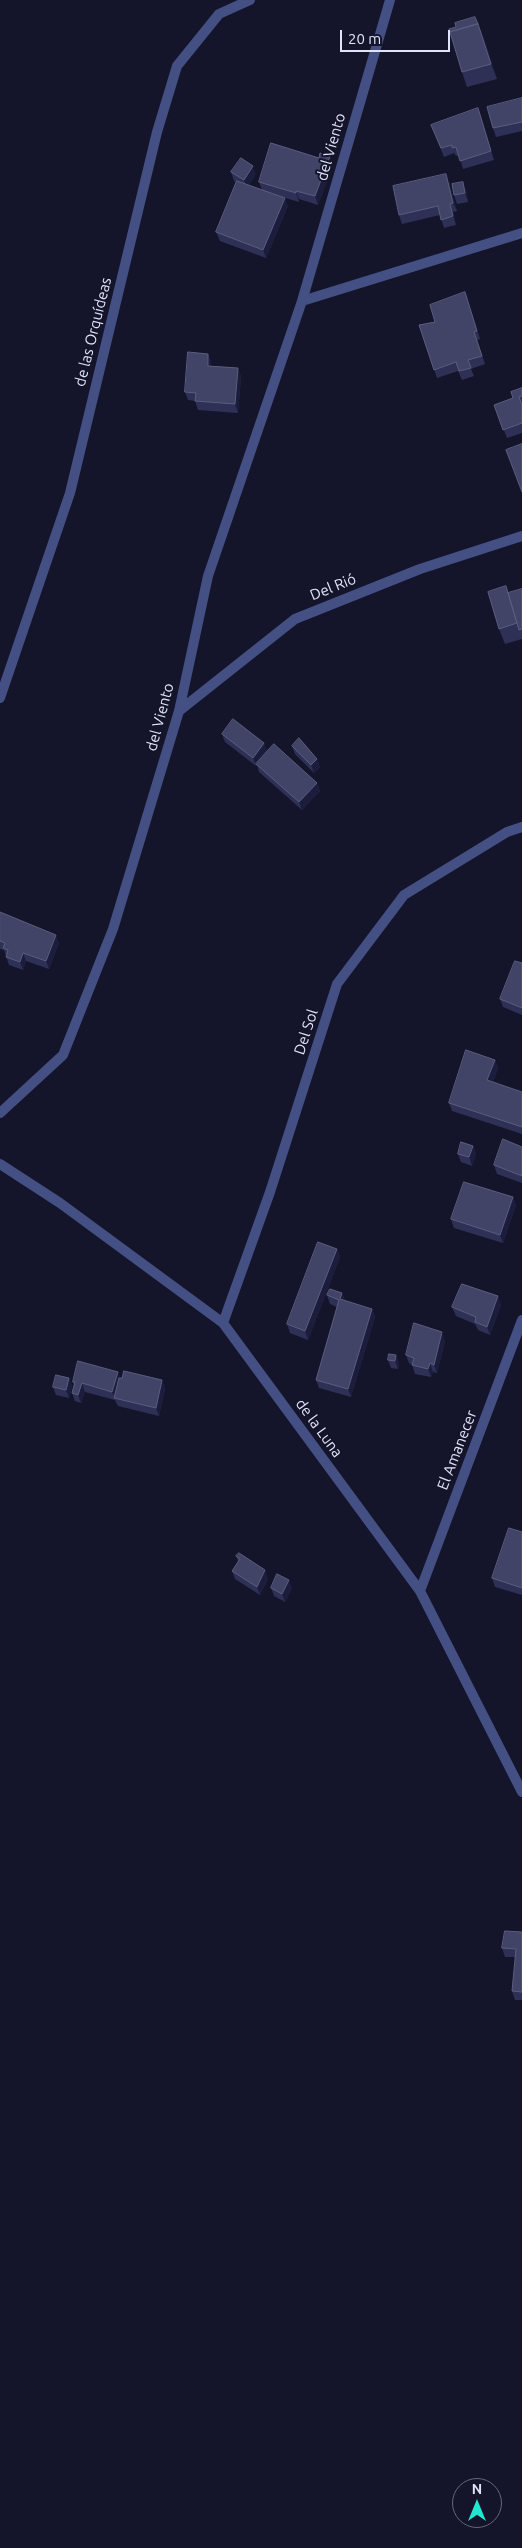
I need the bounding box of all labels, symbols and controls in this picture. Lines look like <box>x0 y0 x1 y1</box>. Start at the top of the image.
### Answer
scale bar <box>342 20 452 52</box>
text: 20 m <box>348 30 381 47</box>
street label: del Viento <box>313 111 349 183</box>
street label: de las Orquídeas <box>71 276 115 388</box>
street label: Del Rió <box>307 570 359 604</box>
street label: del Viento <box>142 681 178 753</box>
street label: Del Sol <box>290 1007 322 1057</box>
street label: de la Luna <box>292 1395 346 1461</box>
street label: El Amanecer <box>434 1408 480 1492</box>
north arrow <box>452 2478 502 2528</box>
text: N <box>472 2481 482 2497</box>

